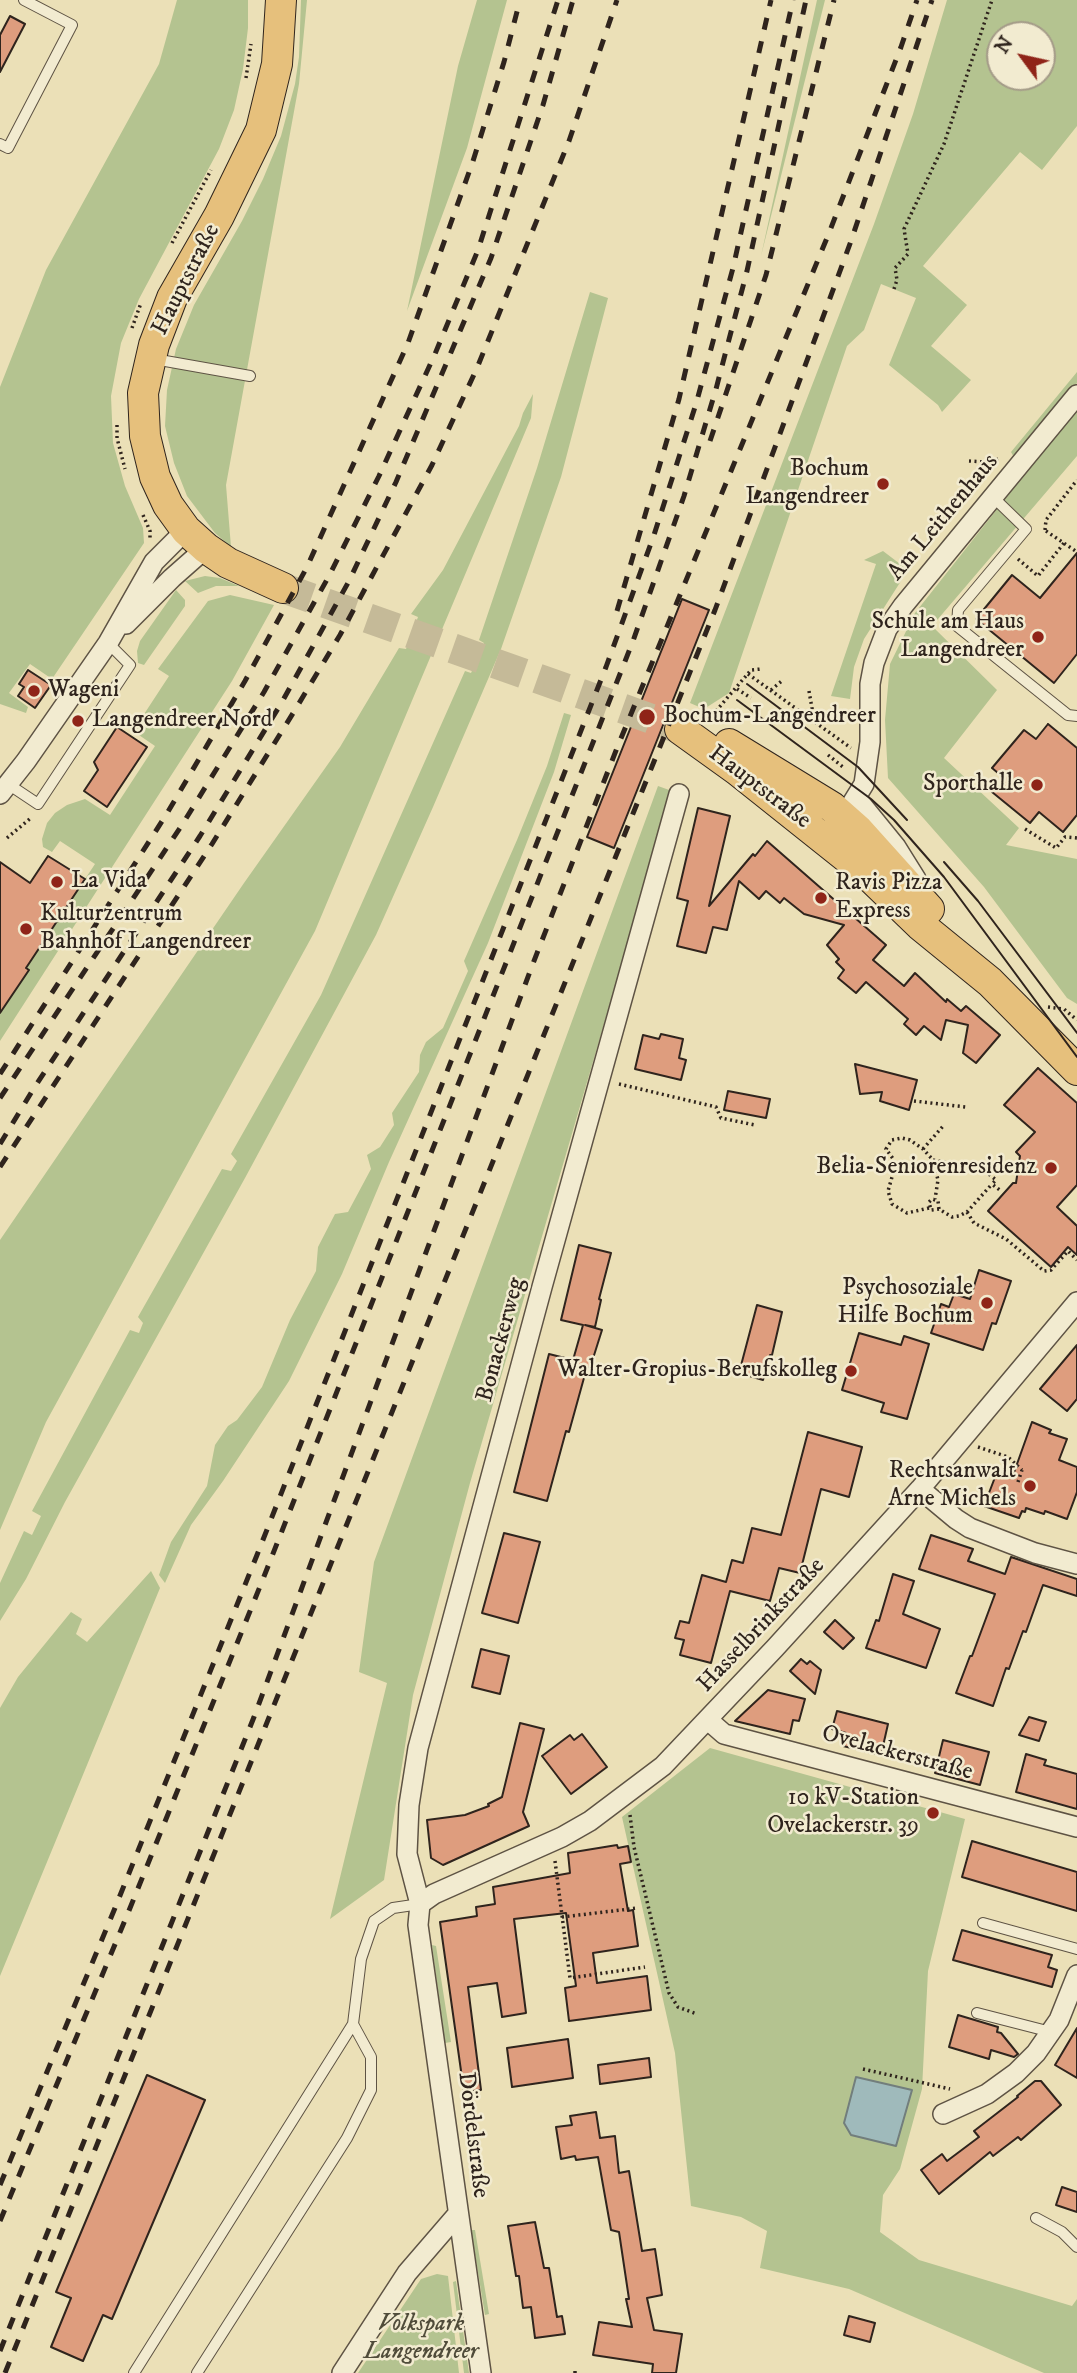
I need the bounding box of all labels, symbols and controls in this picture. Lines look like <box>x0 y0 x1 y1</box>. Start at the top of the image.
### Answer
north arrow <box>986 21 1056 91</box>
text: N <box>991 33 1019 58</box>
street label: Hauptstraße <box>147 220 227 340</box>
street label: Am Leithenhaus <box>883 449 1005 587</box>
place label: Bochum Langendreer <box>745 456 869 512</box>
marker: Bochum Langendreer <box>875 476 891 492</box>
place label: Schule am Haus Langendreer <box>872 609 1024 665</box>
marker: Schule am Haus Langendreer <box>1030 629 1046 645</box>
place label: Wageni <box>48 677 119 705</box>
marker: Wageni <box>26 683 42 699</box>
place label: Bochum-Langendreer <box>663 703 876 731</box>
place label: Langendreer Nord <box>92 707 273 735</box>
marker: Bochum-Langendreer <box>637 707 657 727</box>
marker: Langendreer Nord <box>70 713 86 729</box>
street label: Hauptstraße <box>702 740 816 836</box>
place label: Sporthalle <box>923 771 1023 799</box>
marker: Sporthalle <box>1029 777 1045 793</box>
place label: La Vida <box>71 868 147 896</box>
place label: Ravis Pizza Express <box>835 870 942 926</box>
marker: La Vida <box>49 874 65 890</box>
marker: Ravis Pizza Express <box>813 890 829 906</box>
place label: Kulturzentrum Bahnhof Langendreer <box>40 901 251 957</box>
marker: Kulturzentrum Bahnhof Langendreer <box>18 921 34 937</box>
place label: Belia-Seniorenresidenz <box>816 1154 1037 1182</box>
marker: Belia-Seniorenresidenz <box>1043 1160 1059 1176</box>
street label: Bonackerweg <box>472 1275 532 1405</box>
place label: Psychosoziale Hilfe Bochum <box>838 1275 973 1331</box>
marker: Psychosoziale Hilfe Bochum <box>979 1295 995 1311</box>
place label: Walter-Gropius-Berufskolleg <box>557 1357 837 1385</box>
marker: Walter-Gropius-Berufskolleg <box>843 1363 859 1379</box>
place label: Rechtsanwalt Arne Michels <box>888 1458 1016 1514</box>
marker: Rechtsanwalt Arne Michels <box>1022 1478 1038 1494</box>
street label: Hasselbrinkstraße <box>692 1553 832 1699</box>
street label: Ovelackerstraße <box>818 1720 976 1788</box>
place label: 10 kV-Station Ovelackerstr. 39 <box>767 1785 919 1841</box>
marker: 10 kV-Station Ovelackerstr. 39 <box>925 1805 941 1821</box>
street label: Dördelstraße <box>450 2070 494 2200</box>
park label: Volkspark Langendreer <box>364 2311 478 2367</box>

